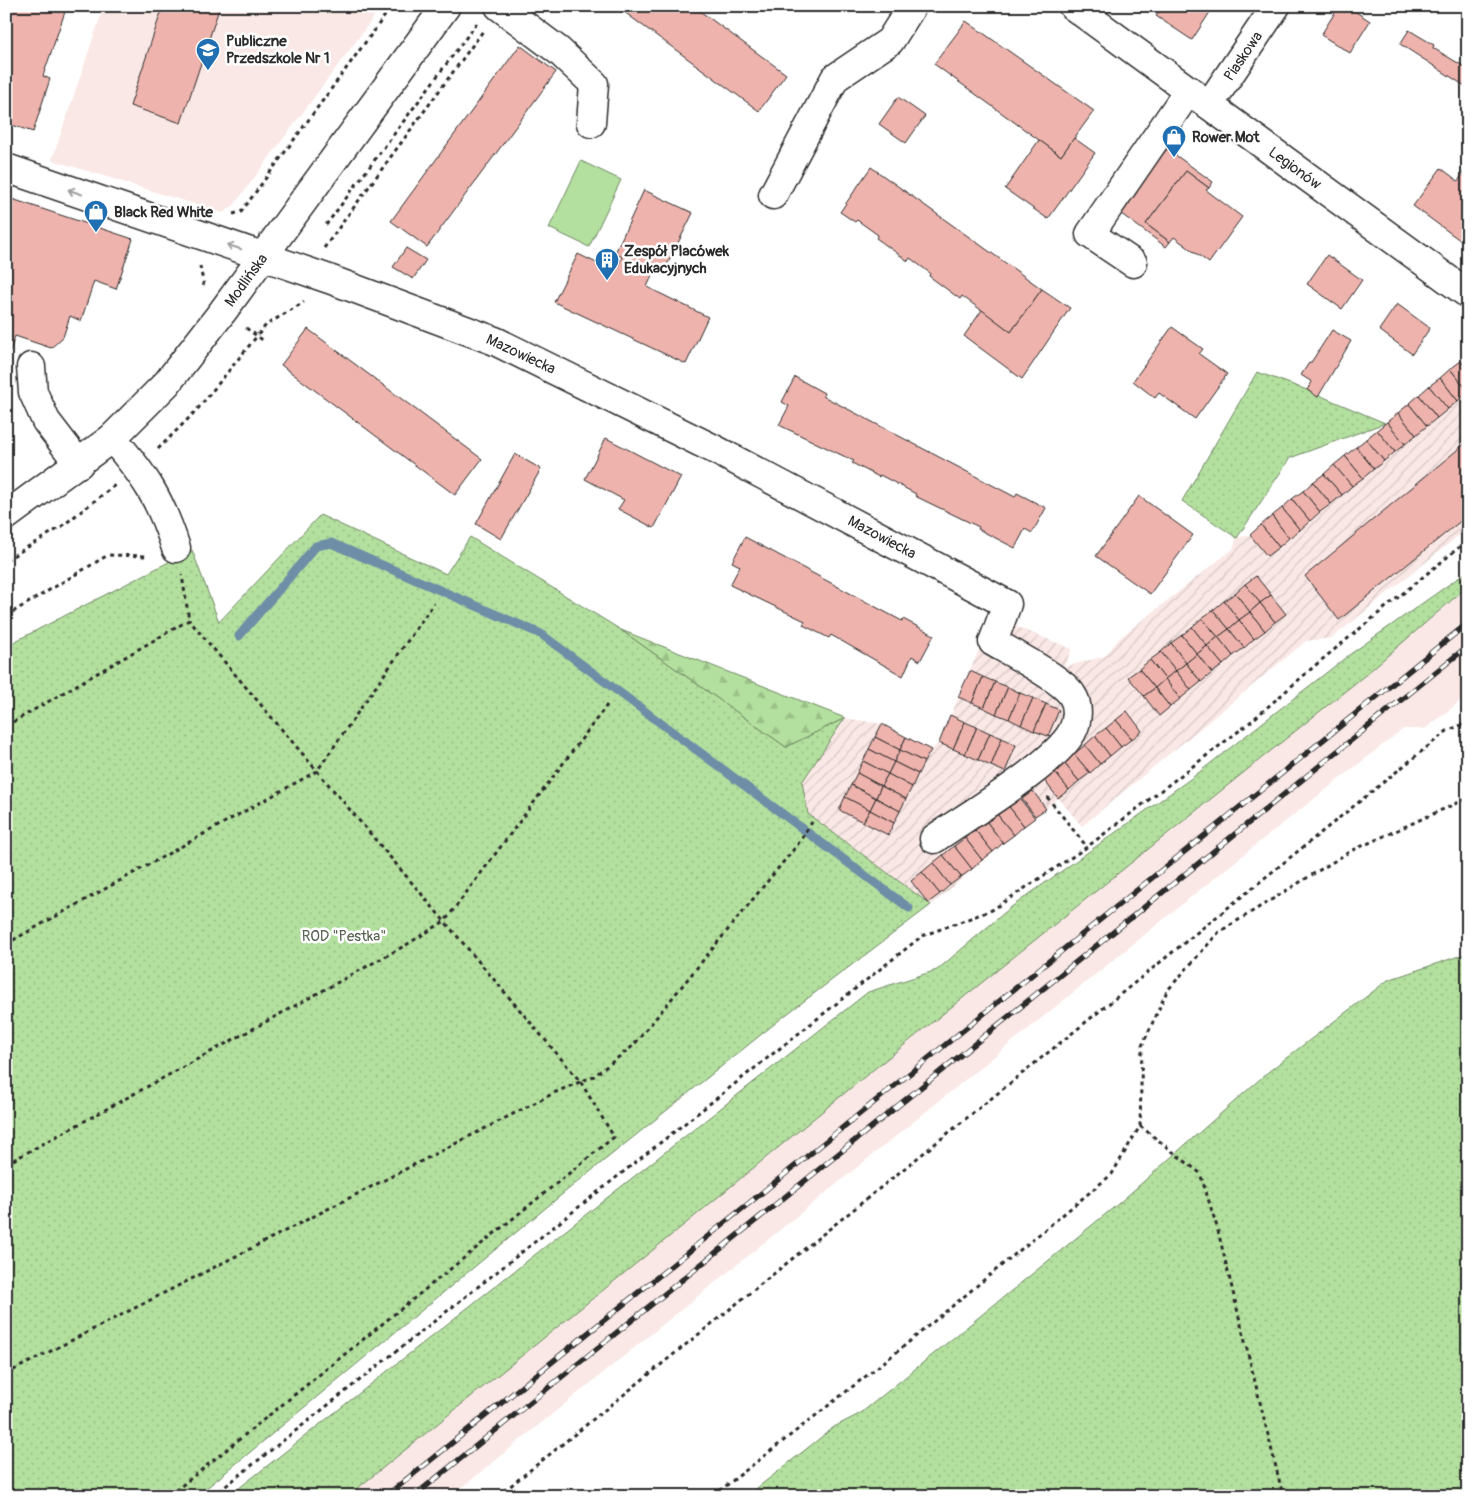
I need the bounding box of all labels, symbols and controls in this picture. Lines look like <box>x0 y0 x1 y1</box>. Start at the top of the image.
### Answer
street label: Piaskowa <box>1220 28 1267 85</box>
place label: Publiczne Przedszkole Nr 1 <box>226 32 330 68</box>
school or university icon: Publiczne Przedszkole Nr 1 <box>195 37 221 71</box>
shop icon: Rower Mot <box>1161 124 1187 158</box>
place label: Rower Mot <box>1192 128 1261 147</box>
street label: Legionów <box>1265 143 1325 194</box>
one-way arrow <box>68 187 83 196</box>
shop icon: Black Red White <box>83 199 109 233</box>
place label: Black Red White <box>114 203 214 222</box>
one-way arrow <box>226 242 242 251</box>
place label: Zespół Placówek Edukacyjnych <box>624 242 730 278</box>
building icon: Zespół Placówek Edukacyjnych <box>594 247 620 281</box>
street label: Modlińska <box>221 250 272 311</box>
street label: Mazowiecka <box>483 330 559 379</box>
street label: Mazowiecka <box>844 512 919 563</box>
park label: ROD "Pestka" <box>302 927 386 946</box>

